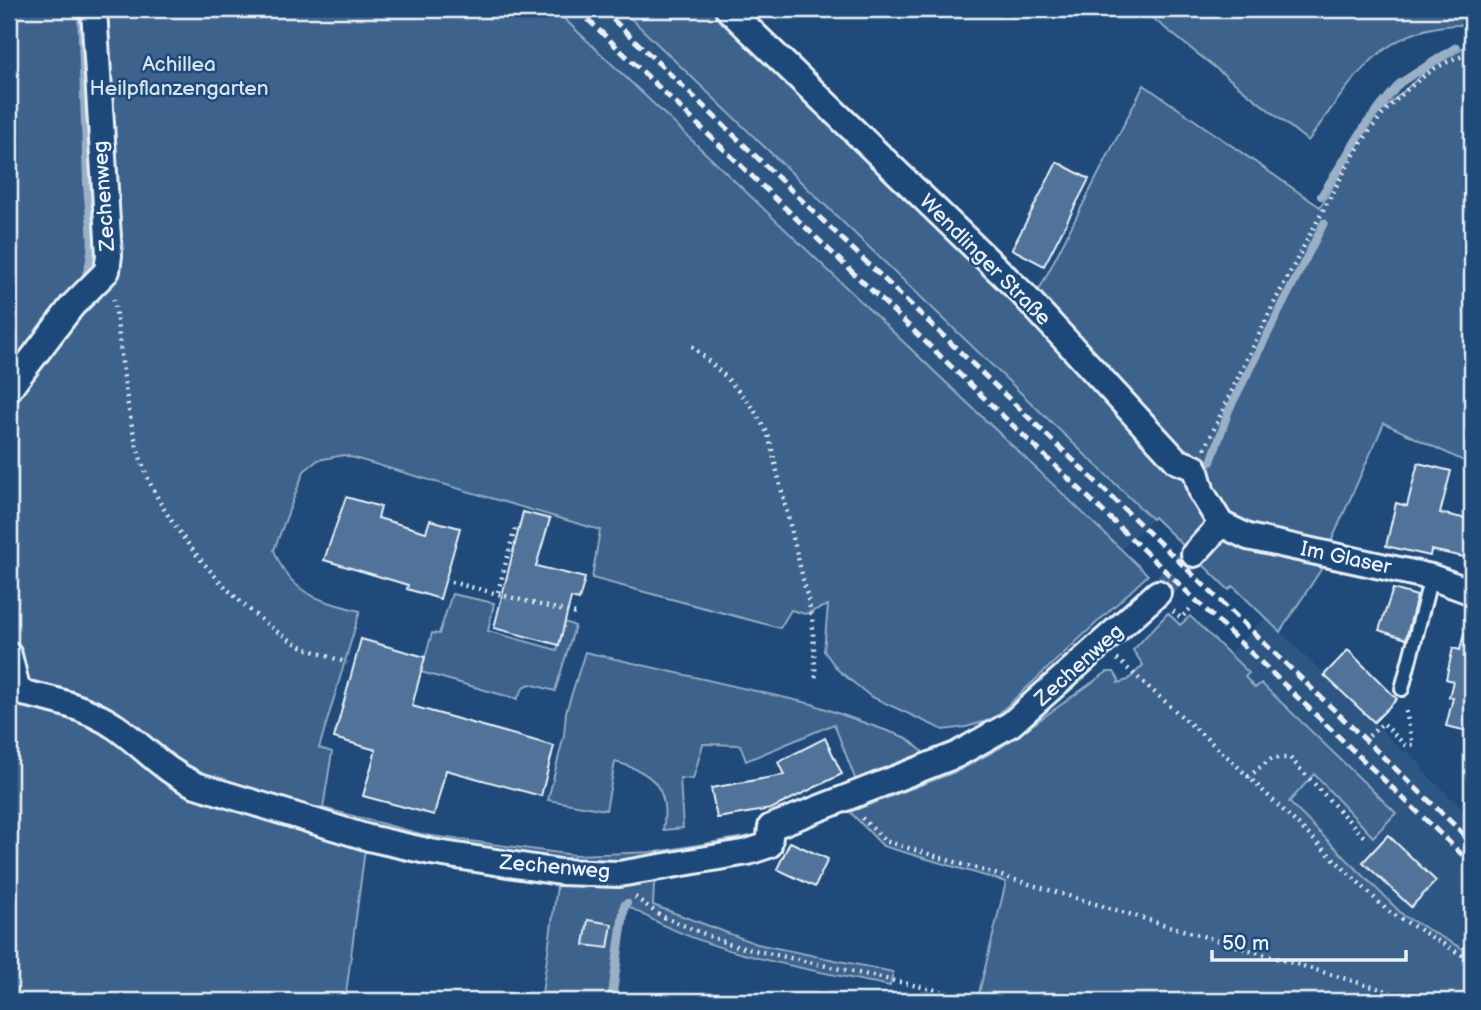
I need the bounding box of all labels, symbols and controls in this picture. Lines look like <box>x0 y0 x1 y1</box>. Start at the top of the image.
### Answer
park label: Achillea Heilpflanzengarten <box>89 52 269 101</box>
street label: Zechenweg <box>88 140 120 253</box>
street label: Wendlinger Straße <box>914 189 1056 331</box>
street label: Im Glaser <box>1298 536 1394 580</box>
street label: Zechenweg <box>1029 619 1129 712</box>
street label: Zechenweg <box>498 850 611 884</box>
scale bar <box>1212 919 1406 963</box>
text: 50 m <box>1222 931 1269 956</box>

